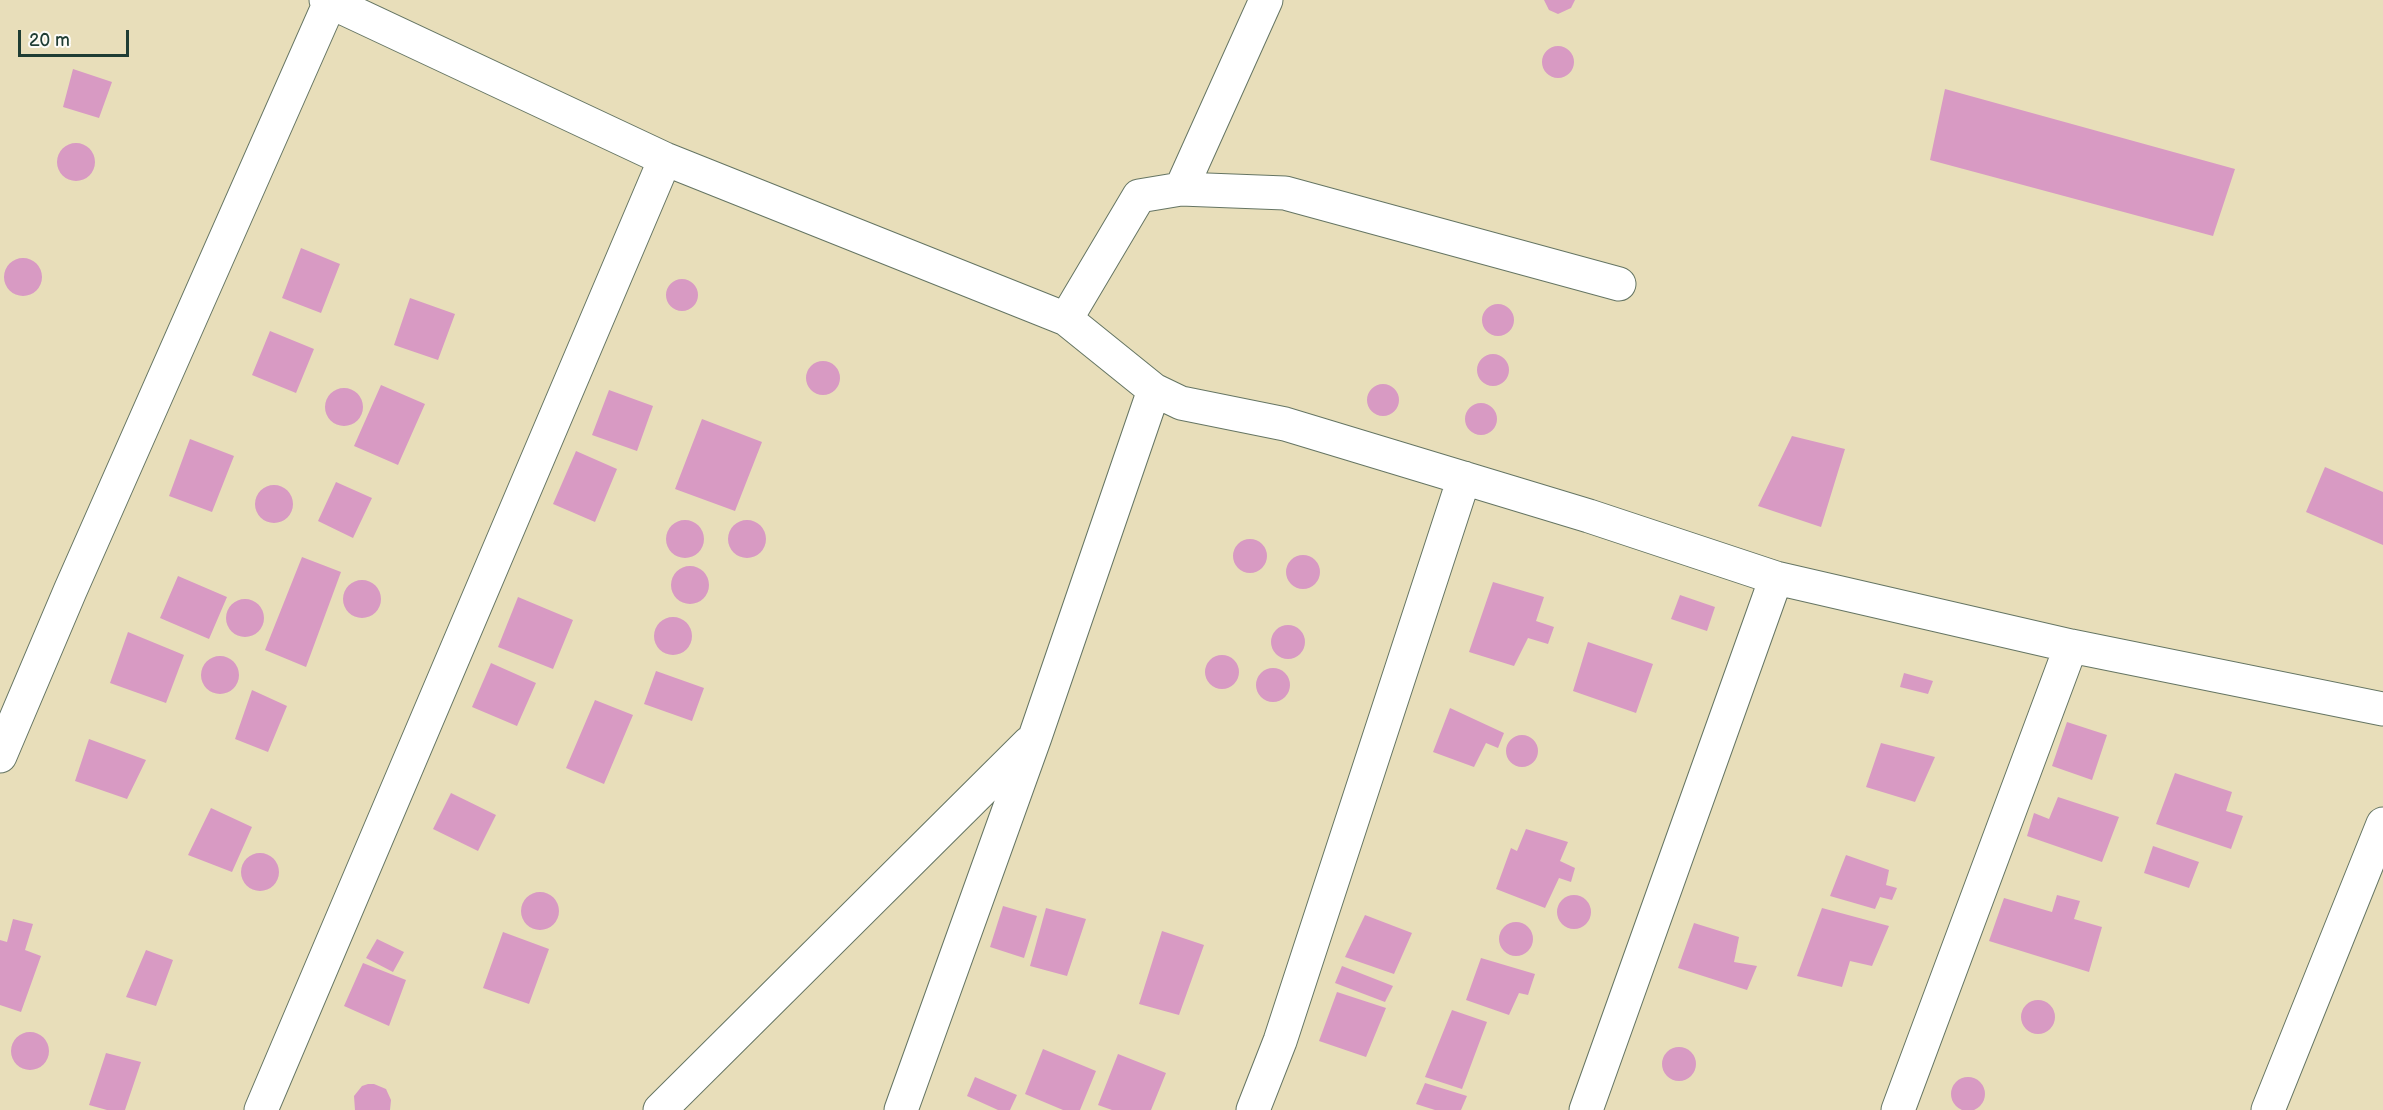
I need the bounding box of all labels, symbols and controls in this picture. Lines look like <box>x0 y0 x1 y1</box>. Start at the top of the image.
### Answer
scale bar <box>21 18 132 56</box>
text: 20 m <box>29 30 70 51</box>

